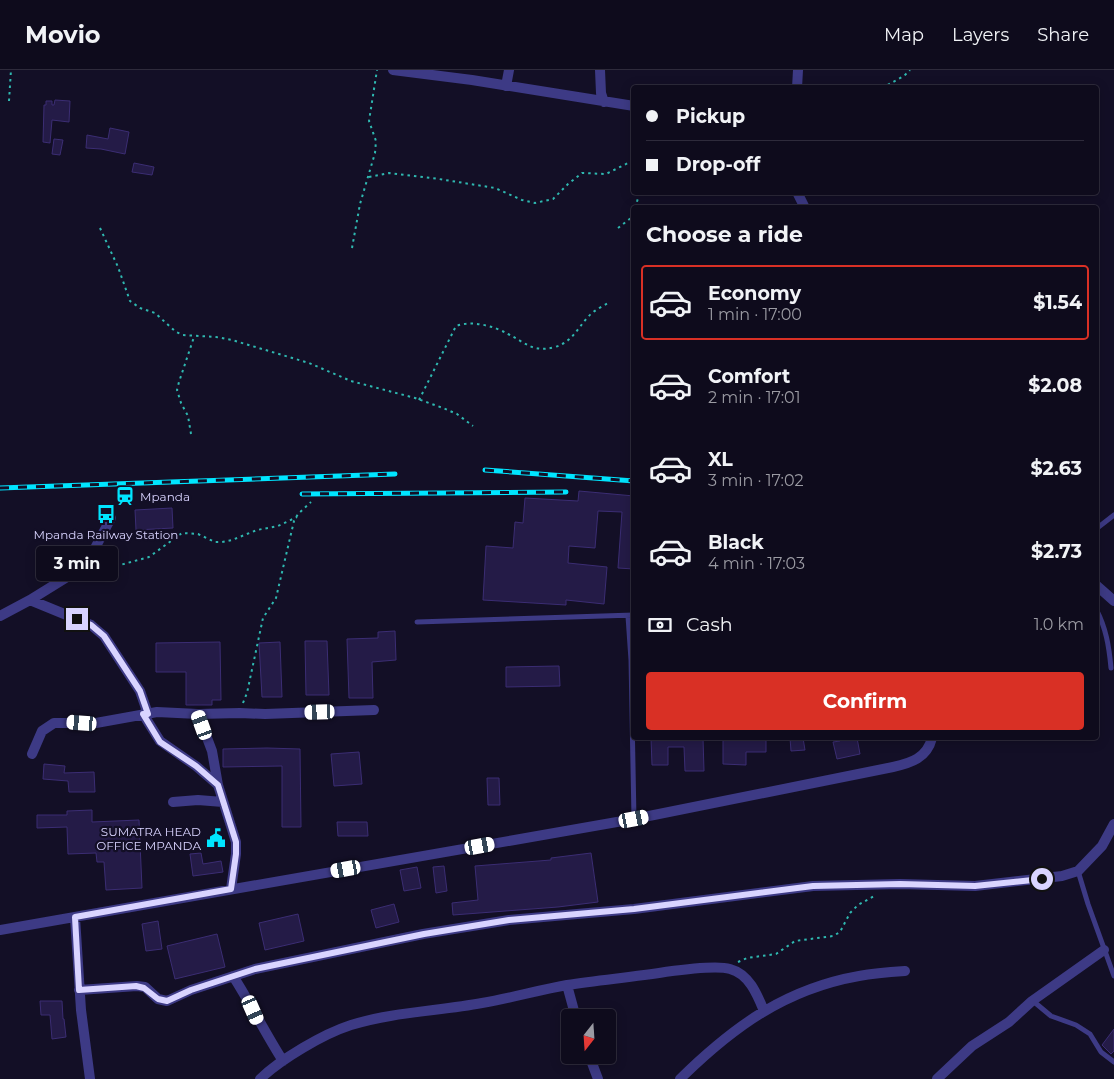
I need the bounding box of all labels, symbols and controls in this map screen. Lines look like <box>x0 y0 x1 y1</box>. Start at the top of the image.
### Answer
text: Movio <box>25 20 101 49</box>
text: Map <box>884 24 924 46</box>
text: Layers <box>952 24 1009 46</box>
text: Share <box>1037 24 1089 46</box>
text: Pickup <box>676 105 745 128</box>
text: Drop-off <box>676 153 760 176</box>
text: Choose a ride <box>646 221 803 248</box>
icon: car <box>648 280 693 325</box>
text: Economy <box>708 282 801 305</box>
text: $1.54 <box>1033 291 1082 314</box>
text: 1 min · 17:00 <box>708 305 802 324</box>
icon: car <box>648 363 693 408</box>
text: Comfort <box>708 365 790 388</box>
text: $2.08 <box>1028 374 1082 397</box>
text: 2 min · 17:01 <box>708 388 800 407</box>
icon: car <box>648 446 693 491</box>
text: XL <box>708 448 733 471</box>
text: $2.63 <box>1030 457 1082 480</box>
text: 3 min · 17:02 <box>708 471 804 490</box>
station icon: Mpanda <box>114 485 136 507</box>
place label: Mpanda <box>140 489 190 504</box>
bus stop icon: Mpanda Railway Station <box>95 503 117 525</box>
place label: Mpanda Railway Station <box>34 527 178 542</box>
icon: car <box>648 529 693 574</box>
text: Black <box>708 531 764 554</box>
text: $2.73 <box>1031 540 1082 563</box>
callout: 3 min <box>36 546 118 582</box>
text: 3 min <box>54 554 100 573</box>
text: 4 min · 17:03 <box>708 554 805 573</box>
route end <box>66 608 88 630</box>
icon: cash <box>646 611 674 639</box>
text: Cash <box>686 613 733 636</box>
text: 1.0 km <box>1034 615 1084 634</box>
button: Confirm <box>646 672 1084 730</box>
car <box>304 704 335 720</box>
car <box>189 708 214 742</box>
car <box>66 714 97 732</box>
car <box>617 809 650 829</box>
place label: SUMATRA HEAD OFFICE MPANDA <box>96 824 201 853</box>
public building icon: SUMATRA HEAD OFFICE MPANDA <box>205 827 227 849</box>
car <box>463 836 496 856</box>
car <box>329 859 362 879</box>
route start <box>1031 868 1053 890</box>
car <box>240 993 265 1027</box>
north arrow <box>561 1009 616 1064</box>
map controls <box>561 1009 616 1064</box>

